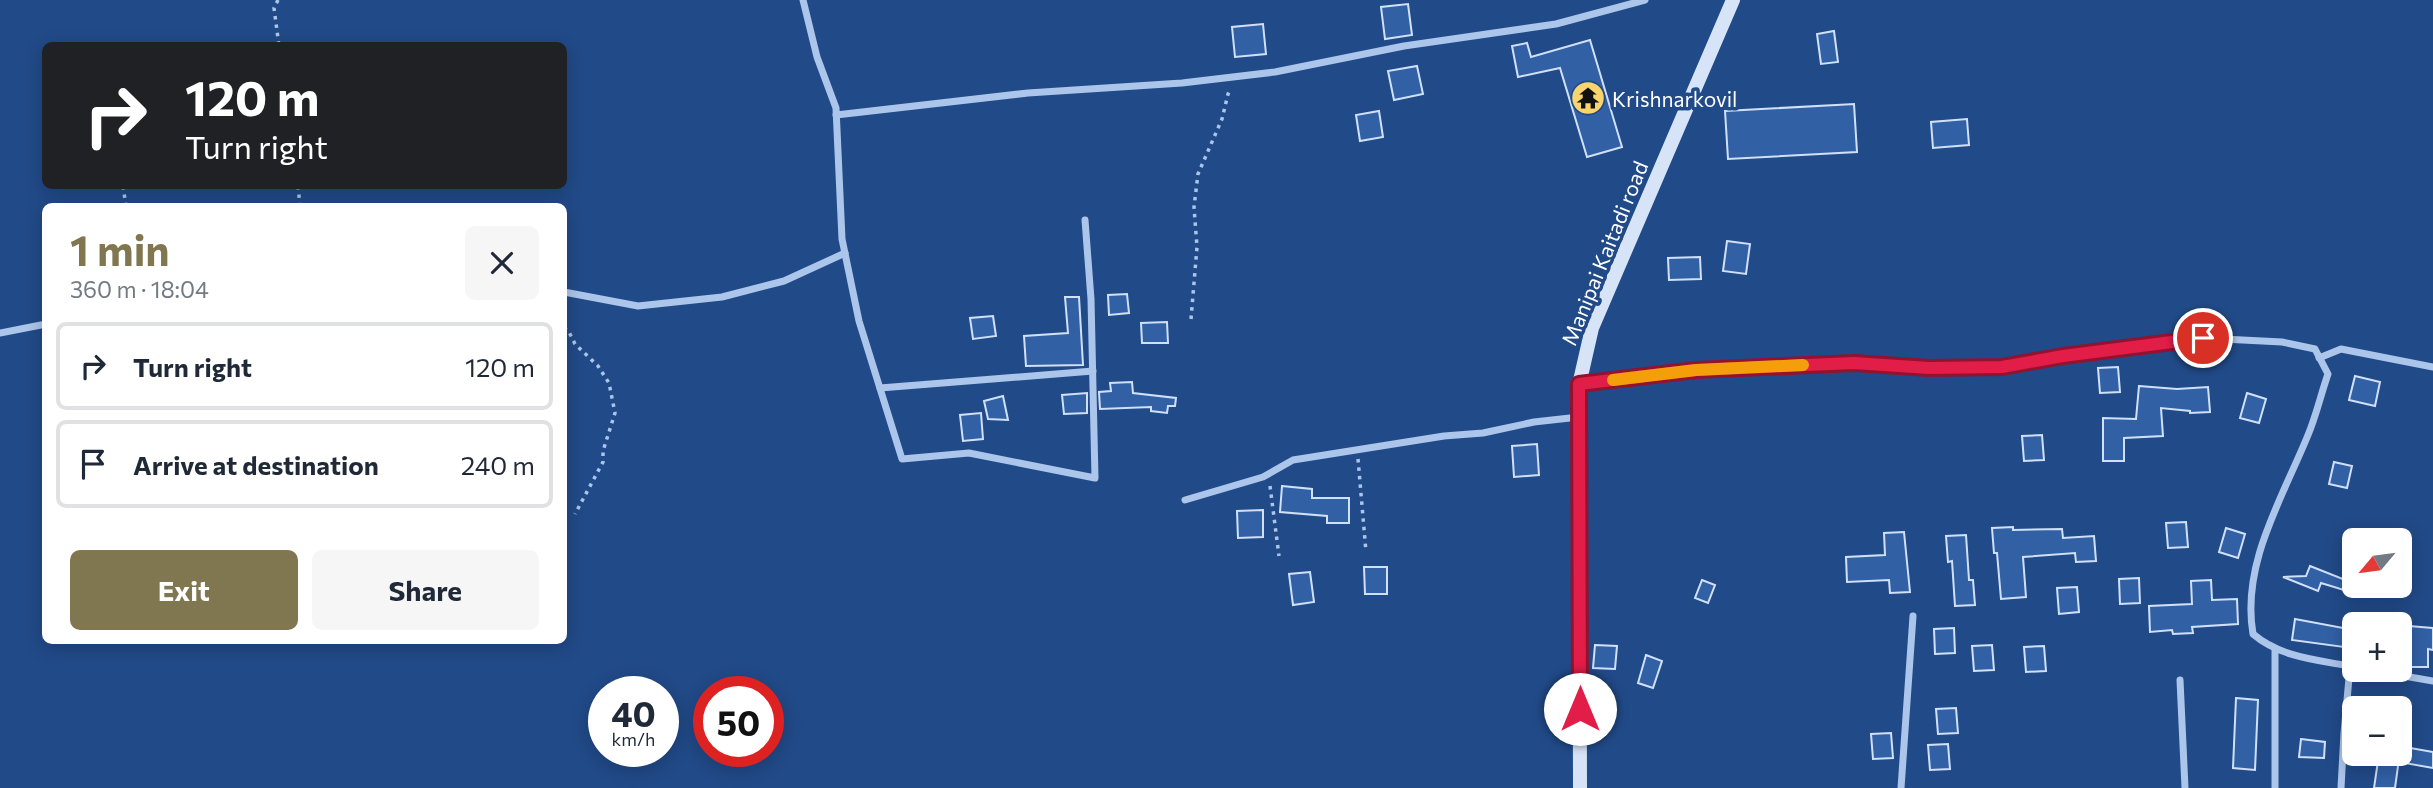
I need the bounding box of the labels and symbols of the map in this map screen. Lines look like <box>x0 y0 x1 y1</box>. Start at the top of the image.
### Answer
temple icon: Krishnarkovil <box>1569 79 1607 117</box>
place label: Krishnarkovil <box>1612 86 1737 111</box>
street label: Manipai Kaitadi road <box>1556 157 1652 349</box>
pin <box>2173 308 2233 368</box>
north arrow <box>2342 528 2412 598</box>
position arrow <box>1543 672 1617 746</box>
speed limit sign: 50 <box>693 676 784 767</box>

